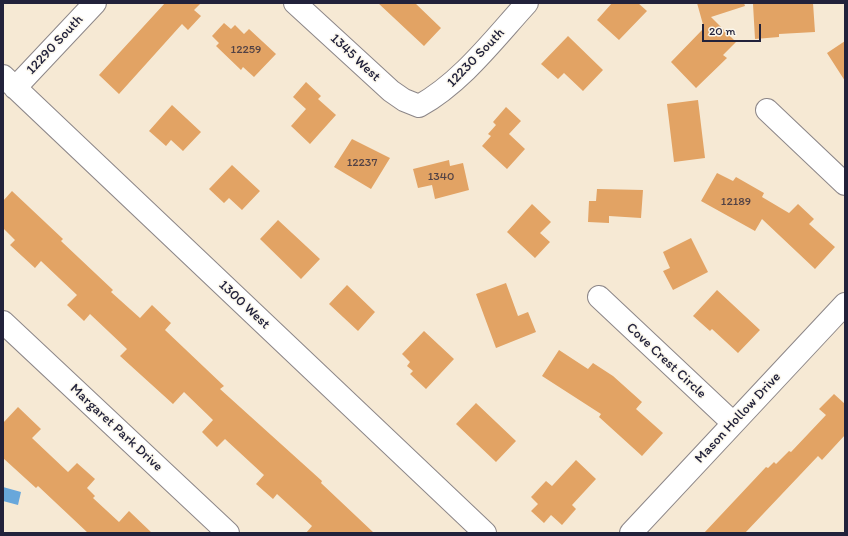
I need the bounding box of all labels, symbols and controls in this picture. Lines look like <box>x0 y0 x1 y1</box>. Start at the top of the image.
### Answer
street label: 12290 South <box>23 12 87 78</box>
scale bar <box>704 16 763 42</box>
text: 20 m <box>709 24 736 38</box>
street label: 12230 South <box>444 25 508 91</box>
street label: 1345 West <box>326 30 384 86</box>
house number: 12259 <box>231 43 261 57</box>
house number: 12237 <box>347 156 377 170</box>
house number: 1340 <box>428 170 454 184</box>
house number: 12189 <box>721 195 751 209</box>
street label: 1300 West <box>215 277 273 333</box>
street label: Cove Crest Circle <box>622 320 710 402</box>
street label: Mason Hollow Drive <box>691 369 785 467</box>
street label: Margaret Park Drive <box>66 381 166 475</box>

